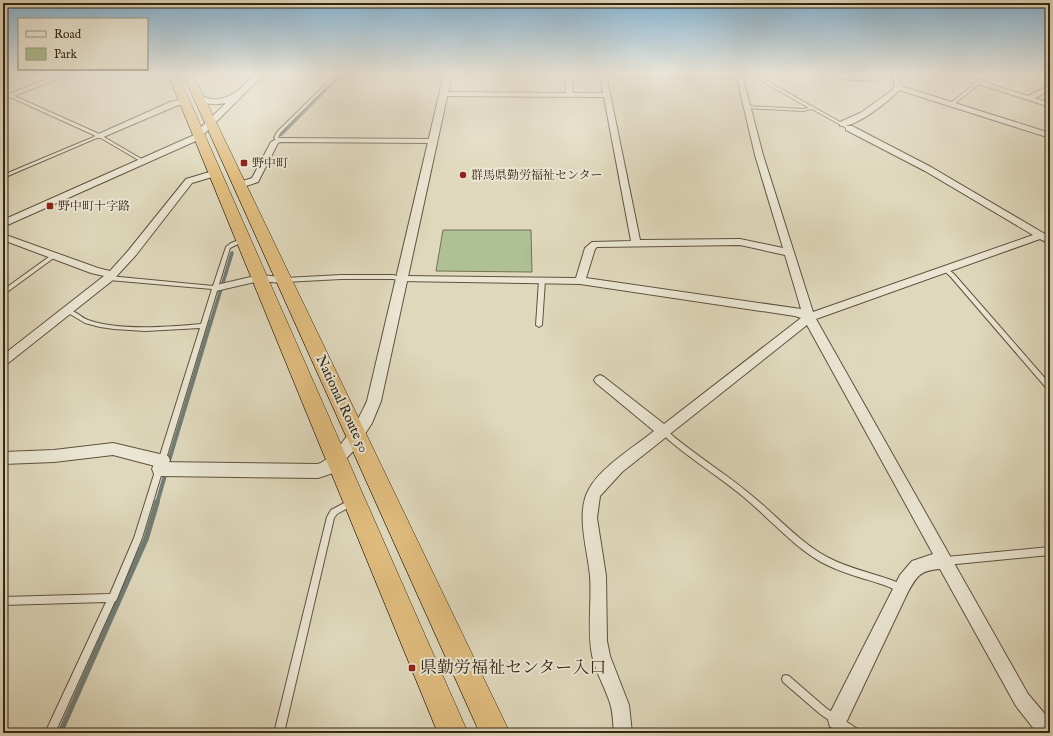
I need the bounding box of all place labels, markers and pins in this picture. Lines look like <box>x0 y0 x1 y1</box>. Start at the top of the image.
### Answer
place label: 野中町 <box>252 156 288 171</box>
marker: 野中町 <box>239 158 249 168</box>
place label: 群馬県勤労福祉センター <box>471 168 603 183</box>
marker: 群馬県勤労福祉センター <box>458 170 468 180</box>
place label: 野中町十字路 <box>58 199 130 214</box>
marker: 野中町十字路 <box>45 201 55 211</box>
place label: 県勤労福祉センター入口 <box>420 658 606 679</box>
marker: 県勤労福祉センター入口 <box>407 663 417 673</box>

